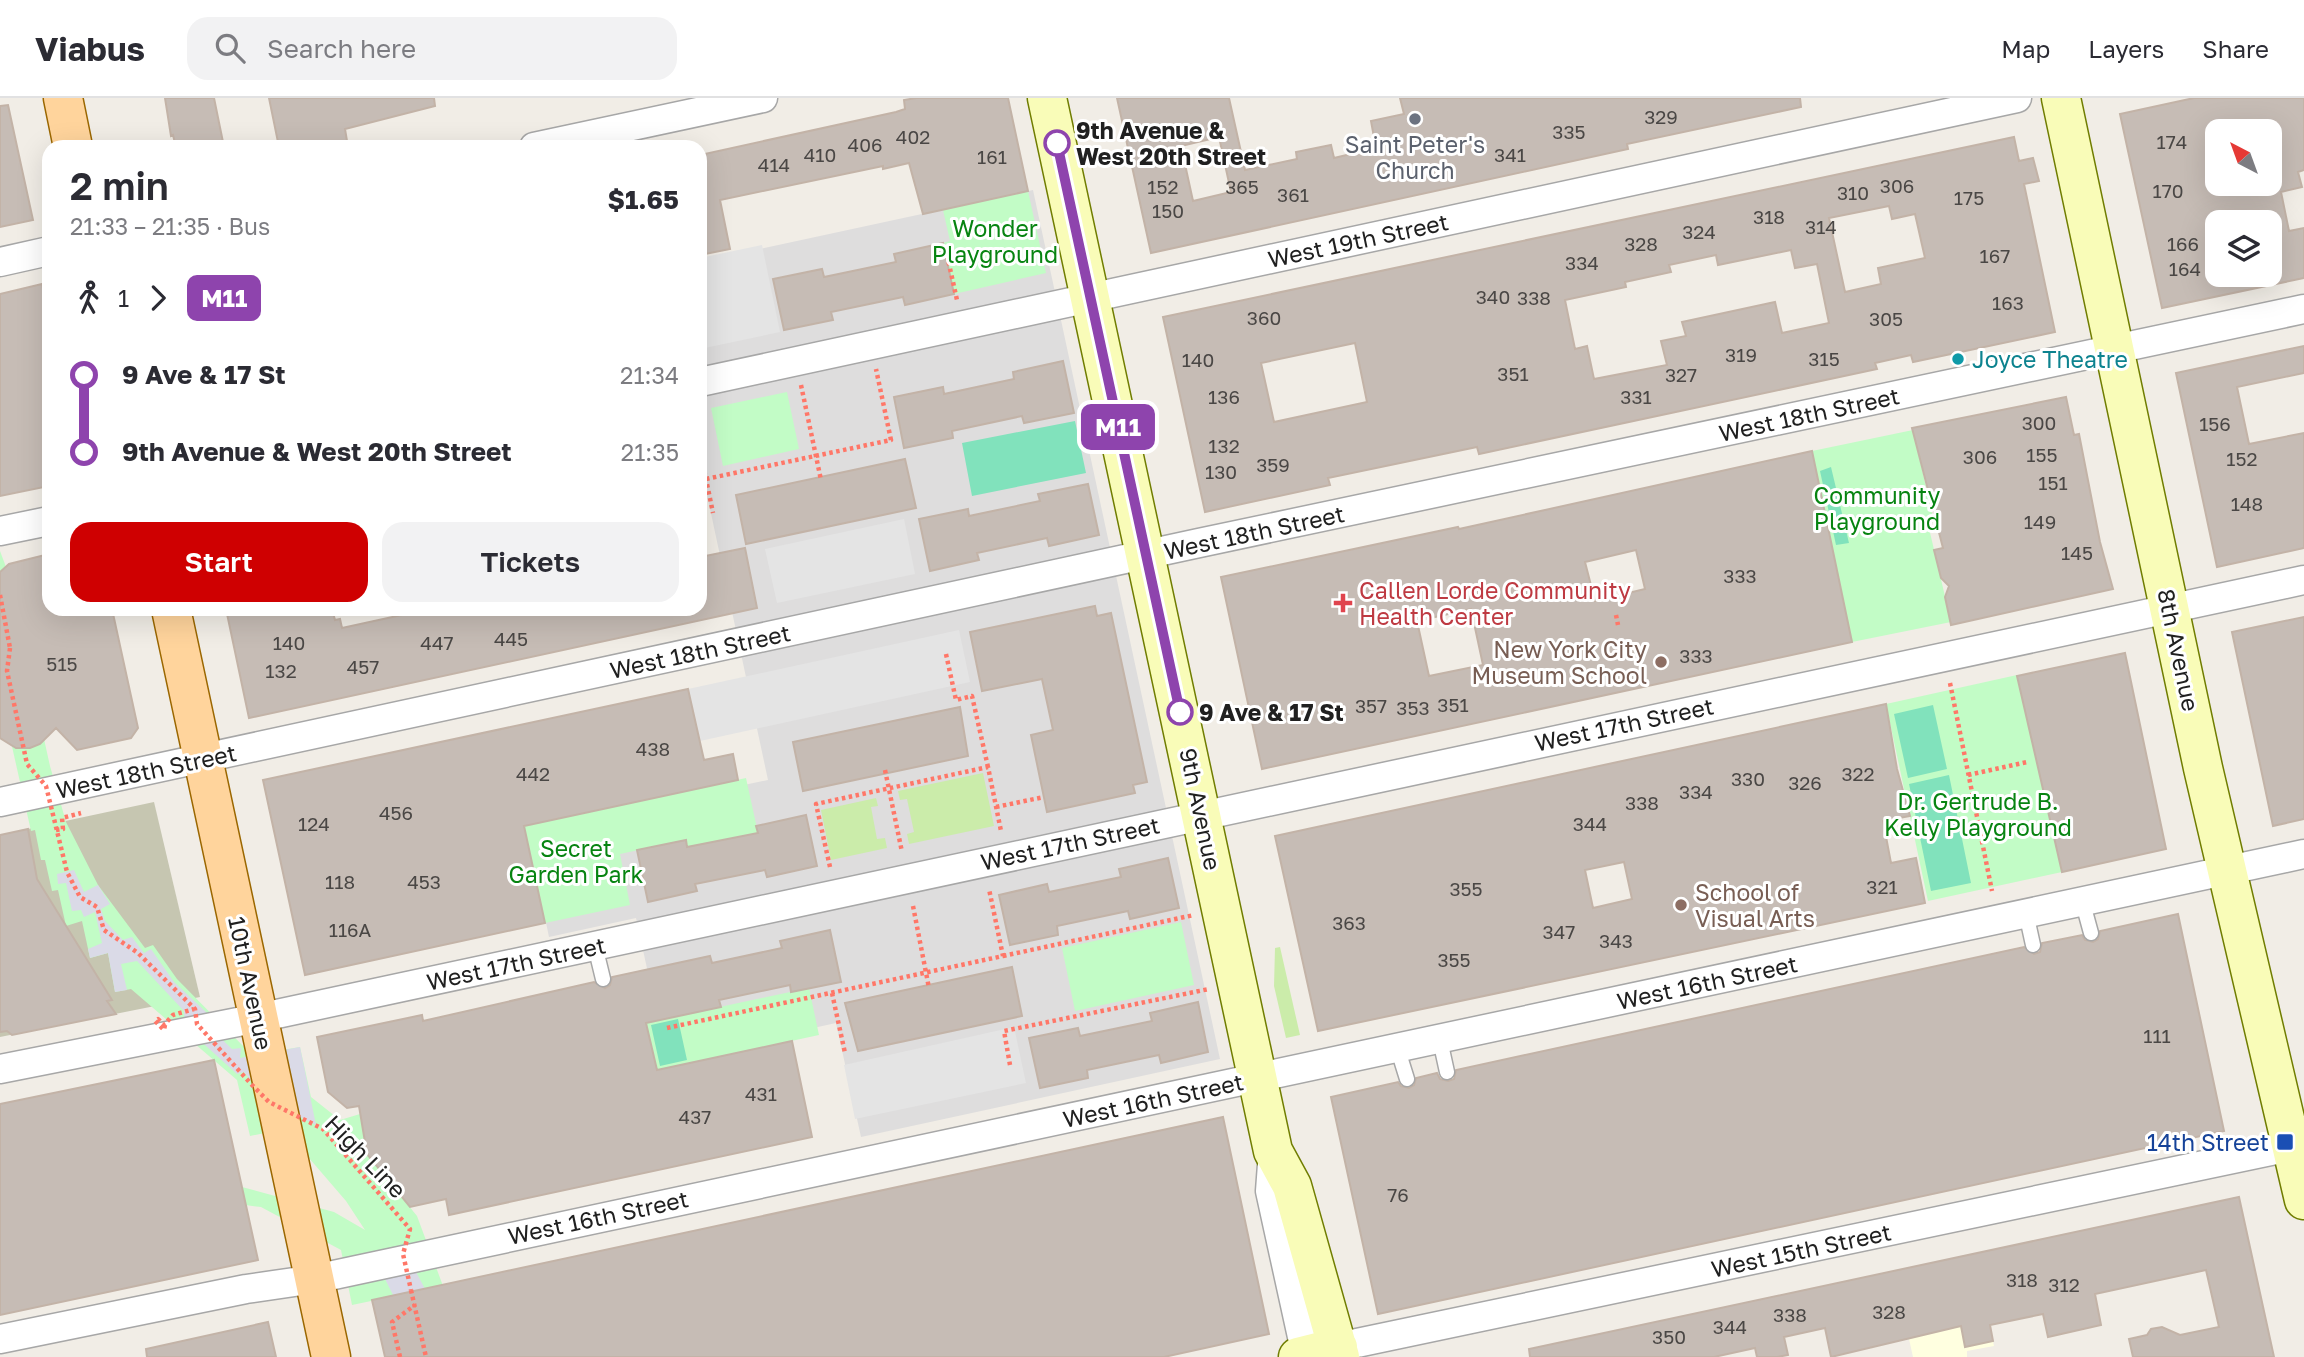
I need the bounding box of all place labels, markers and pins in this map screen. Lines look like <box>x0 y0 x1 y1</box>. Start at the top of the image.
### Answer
marker: Saint Peter's Church <box>1407 111 1423 127</box>
place label: 9th Avenue & West 20th Street <box>1076 116 1266 170</box>
marker: 9th Avenue & West 20th Street <box>1044 130 1070 156</box>
place label: Saint Peter's Church <box>1345 130 1485 184</box>
place label: Joyce Theatre <box>1972 345 2128 373</box>
marker: Joyce Theatre <box>1950 351 1966 367</box>
place label: Callen Lorde Community Health Center <box>1359 576 1631 630</box>
marker: Callen Lorde Community Health Center <box>1333 593 1353 613</box>
place label: New York City Museum School <box>1471 635 1647 689</box>
marker: New York City Museum School <box>1653 654 1669 670</box>
place label: 9 Ave & 17 St <box>1199 698 1344 726</box>
marker: 9 Ave & 17 St <box>1167 699 1193 725</box>
place label: School of Visual Arts <box>1695 878 1815 932</box>
marker: School of Visual Arts <box>1673 897 1689 913</box>
place label: 14th Street <box>2147 1128 2269 1156</box>
marker: 14th Street <box>2275 1132 2295 1152</box>

